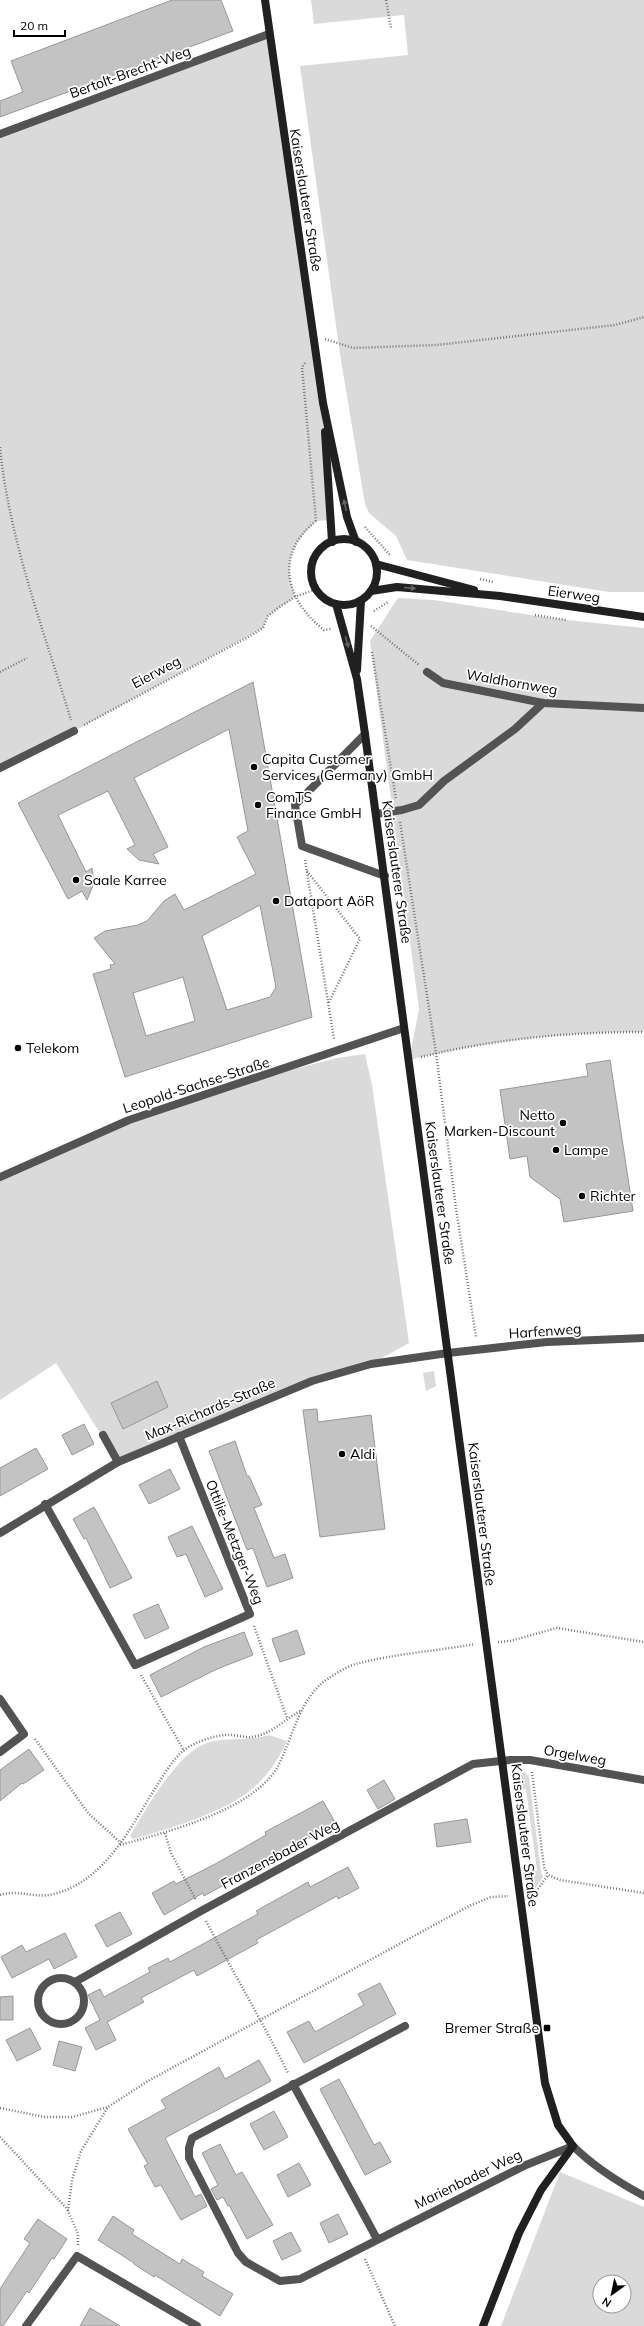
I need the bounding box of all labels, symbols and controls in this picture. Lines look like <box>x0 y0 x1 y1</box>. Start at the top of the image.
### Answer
scale bar <box>14 12 65 38</box>
text: 20 m <box>20 18 48 33</box>
street label: Bertolt-Brecht-Weg <box>67 42 193 102</box>
street label: Kaiserslauterer Straße <box>286 127 326 273</box>
one-way arrow <box>341 498 347 511</box>
street label: Eierweg <box>547 581 601 607</box>
one-way arrow <box>404 585 416 591</box>
one-way arrow <box>344 636 350 648</box>
street label: Eierweg <box>128 652 184 692</box>
street label: Waldhornweg <box>465 665 559 699</box>
place label: Capita Customer Services (Germany) GmbH <box>262 750 433 784</box>
marker: Capita Customer Services (Germany) GmbH <box>249 762 259 772</box>
place label: ComTS Finance GmbH <box>266 788 362 822</box>
street label: Kaiserslauterer Straße <box>378 799 416 945</box>
marker: ComTS Finance GmbH <box>253 800 263 810</box>
place label: Saale Karree <box>84 871 167 889</box>
marker: Saale Karree <box>71 875 81 885</box>
place label: Dataport AöR <box>284 892 375 910</box>
marker: Dataport AöR <box>271 896 281 906</box>
place label: Telekom <box>26 1039 79 1057</box>
marker: Telekom <box>13 1043 23 1053</box>
street label: Leopold-Sachse-Straße <box>120 1053 272 1117</box>
place label: Netto Marken-Discount <box>444 1106 555 1140</box>
marker: Netto Marken-Discount <box>558 1118 568 1128</box>
street label: Kaiserslauterer Straße <box>421 1120 459 1266</box>
place label: Lampe <box>564 1141 608 1159</box>
marker: Lampe <box>551 1145 561 1155</box>
place label: Richter <box>590 1187 637 1205</box>
marker: Richter <box>577 1191 587 1201</box>
street label: Harfenweg <box>508 1319 582 1343</box>
street label: Max-Richards-Straße <box>142 1373 278 1445</box>
street label: Kaiserslauterer Straße <box>464 1441 500 1587</box>
place label: Aldi <box>350 1445 375 1463</box>
marker: Aldi <box>337 1449 347 1459</box>
street label: Ottilie-Metzger-Weg <box>202 1477 268 1607</box>
street label: Orgelweg <box>542 1741 608 1769</box>
street label: Kaiserslauterer Straße <box>507 1762 543 1908</box>
street label: Franzensbader Weg <box>218 1815 342 1893</box>
place label: Bremer Straße <box>445 2019 539 2037</box>
marker: Bremer Straße <box>542 2023 552 2033</box>
street label: Marienbader Weg <box>411 2145 525 2213</box>
north arrow <box>592 2274 632 2314</box>
text: N <box>599 2294 614 2311</box>

